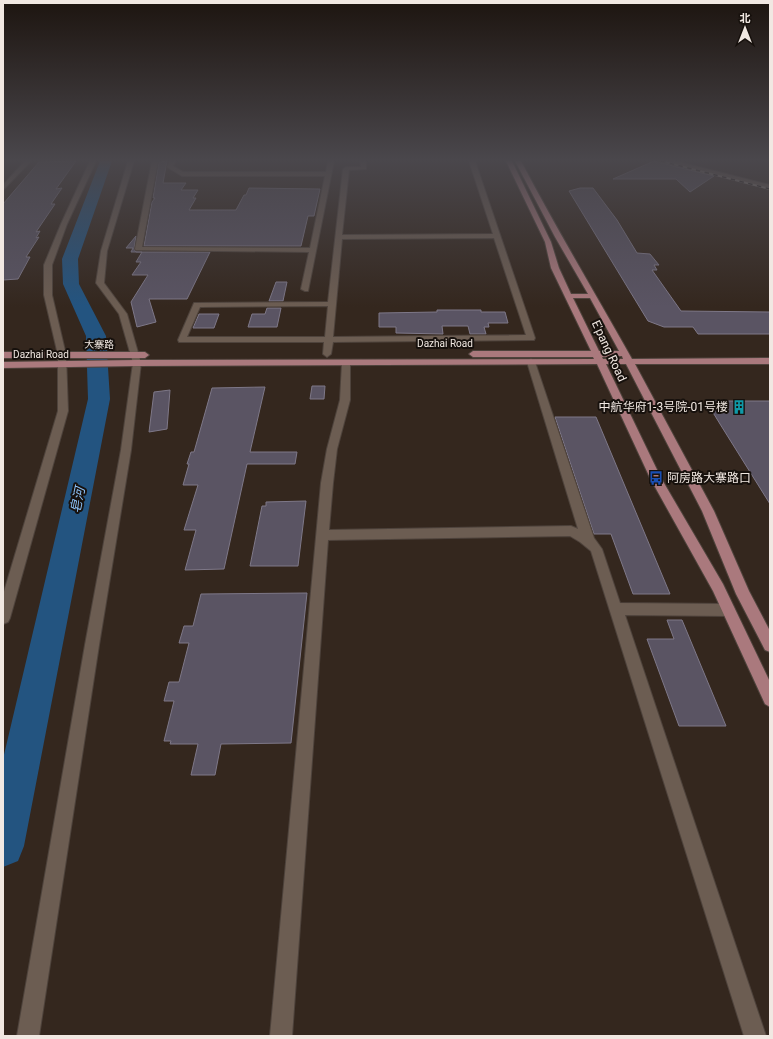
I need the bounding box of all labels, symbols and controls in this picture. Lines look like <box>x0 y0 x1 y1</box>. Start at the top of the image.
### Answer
north arrow <box>725 8 765 48</box>
text: 北 <box>740 12 751 25</box>
street label: E'pang Road <box>589 318 629 384</box>
street label: Dazhai Road <box>417 338 473 349</box>
street label: 大寨路 <box>84 339 114 350</box>
street label: Dazhai Road <box>13 349 69 360</box>
building icon: 中航华府1-3号院-01号楼 <box>731 399 747 415</box>
place label: 中航华府1-3号院-01号楼 <box>598 400 728 414</box>
bus stop icon: 阿房路大寨路口 <box>648 470 664 486</box>
place label: 阿房路大寨路口 <box>667 471 751 485</box>
water label: 皂河 <box>67 483 88 514</box>

